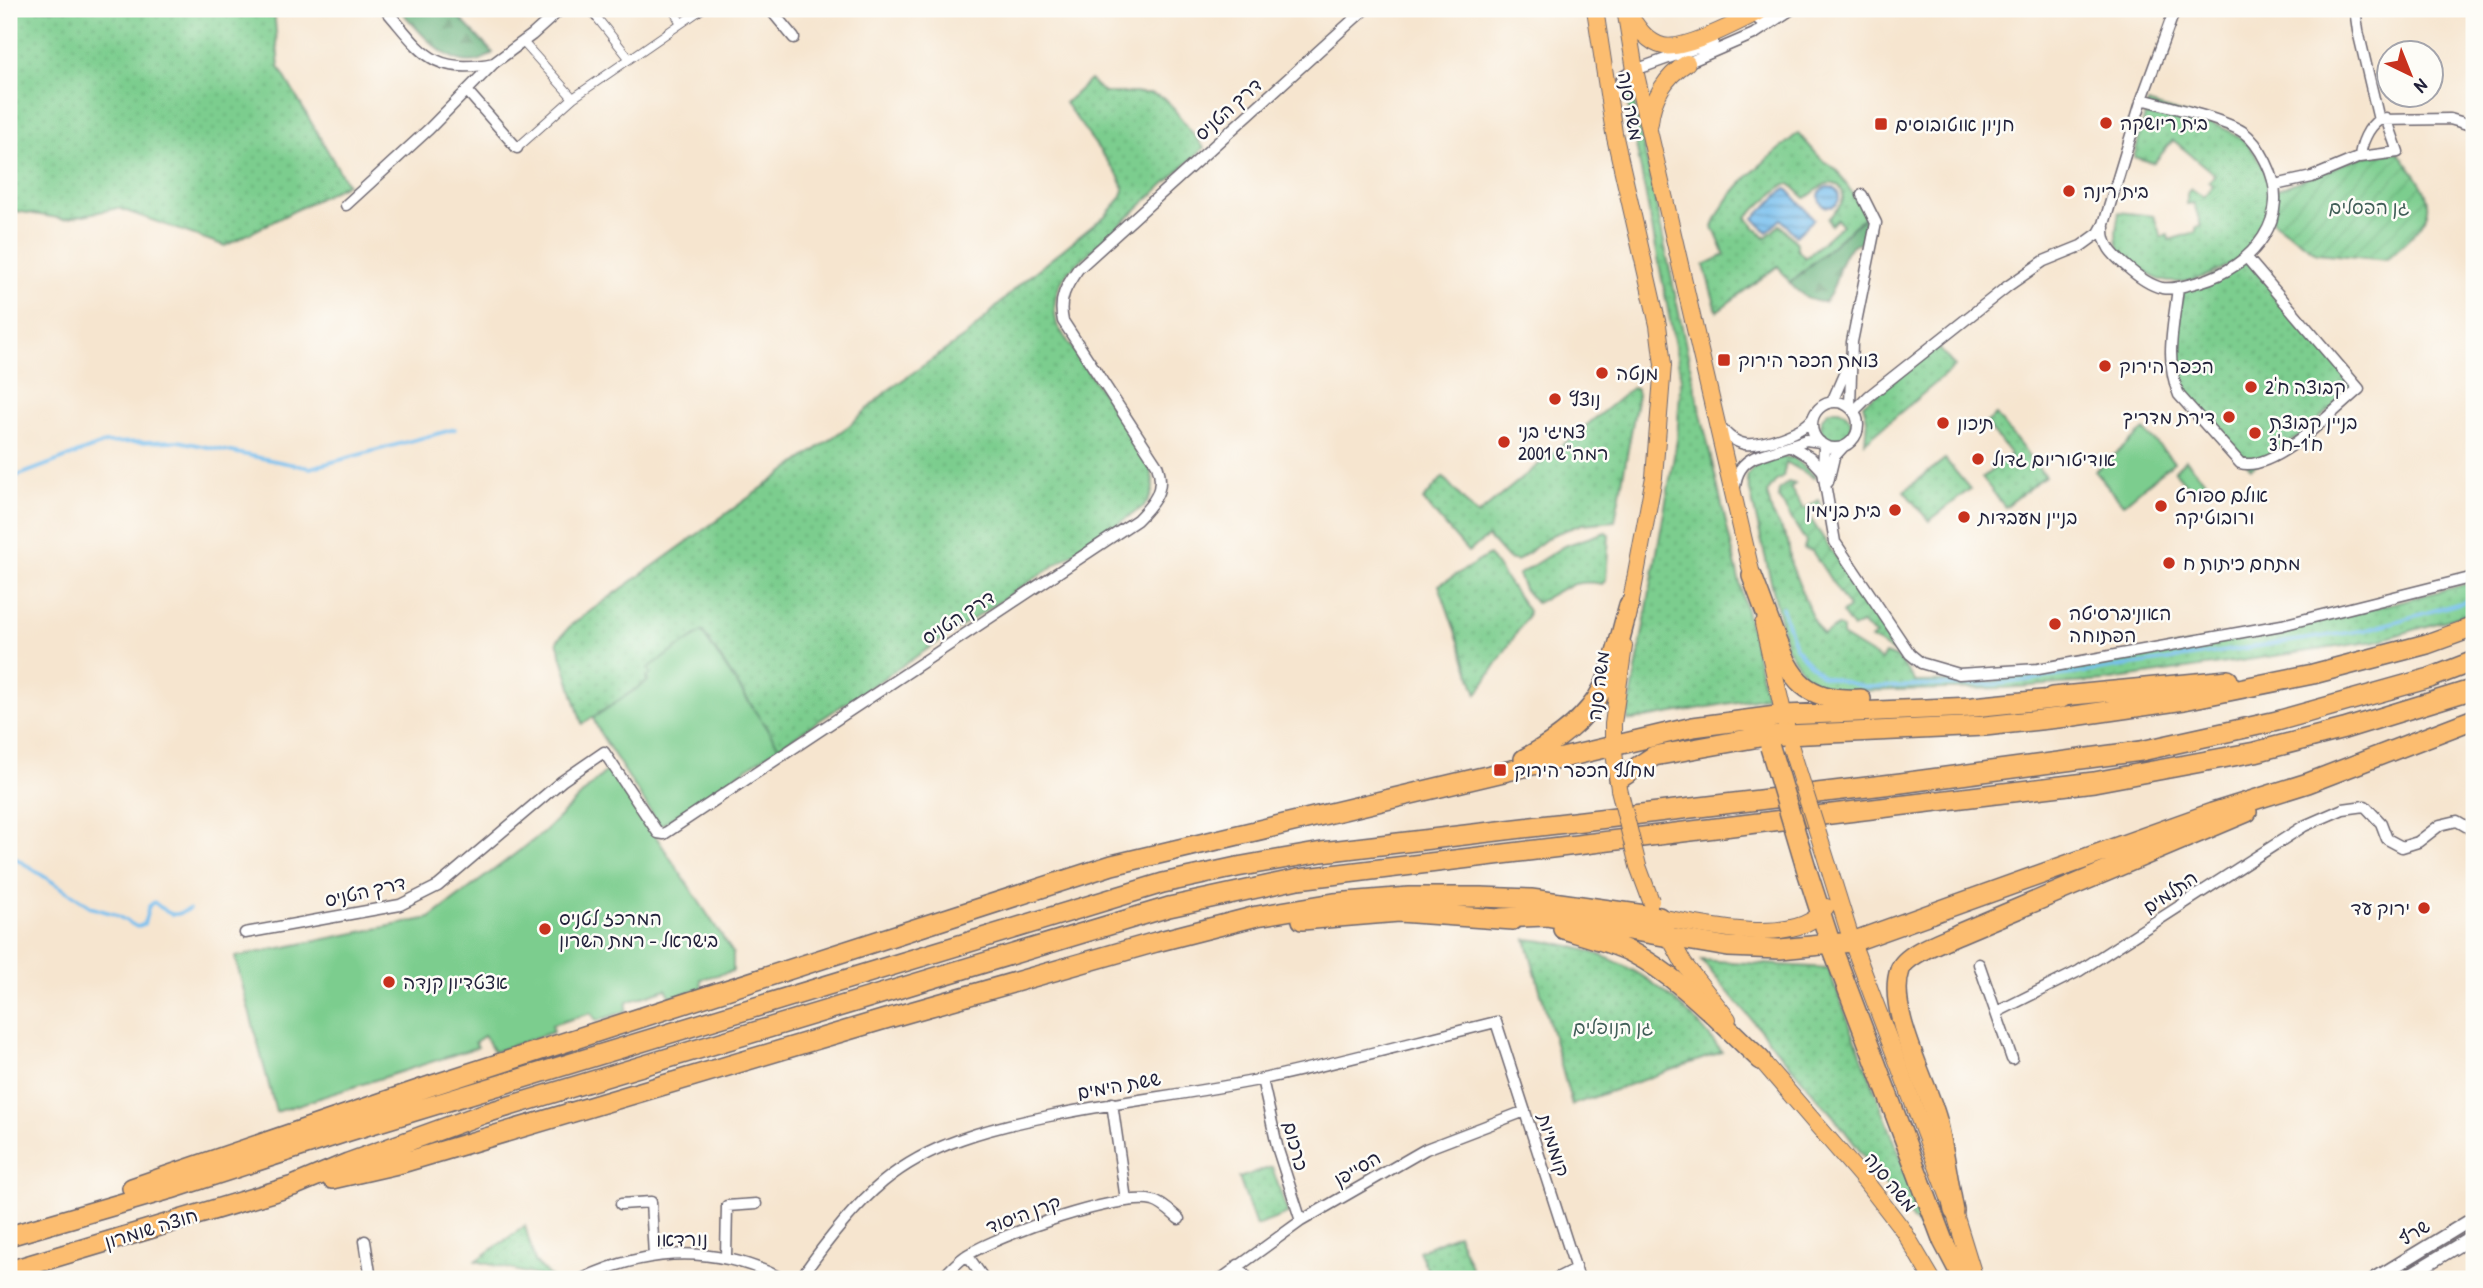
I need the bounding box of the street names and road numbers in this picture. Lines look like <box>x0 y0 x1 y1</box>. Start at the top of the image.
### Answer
street label: משה סנה <box>1612 69 1650 143</box>
street label: דרך הטניס <box>1189 72 1267 146</box>
street label: דרך הטניס <box>916 584 1000 650</box>
street label: משה סנה <box>1581 650 1615 722</box>
street label: התלמים <box>2138 864 2202 920</box>
street label: דרך הטניס <box>322 869 408 913</box>
street label: ששת הימים <box>1075 1065 1163 1105</box>
street label: קוממיות <box>1531 1109 1576 1180</box>
street label: כרכום <box>1277 1118 1315 1174</box>
street label: הסייפן <box>1329 1144 1385 1192</box>
street label: משה סנה <box>1859 1147 1923 1217</box>
street label: קרן היסוד <box>982 1188 1064 1240</box>
street label: חוצה שומרון <box>101 1201 201 1255</box>
street label: שרף <box>2394 1213 2435 1251</box>
street label: נורדאו <box>656 1226 708 1252</box>

